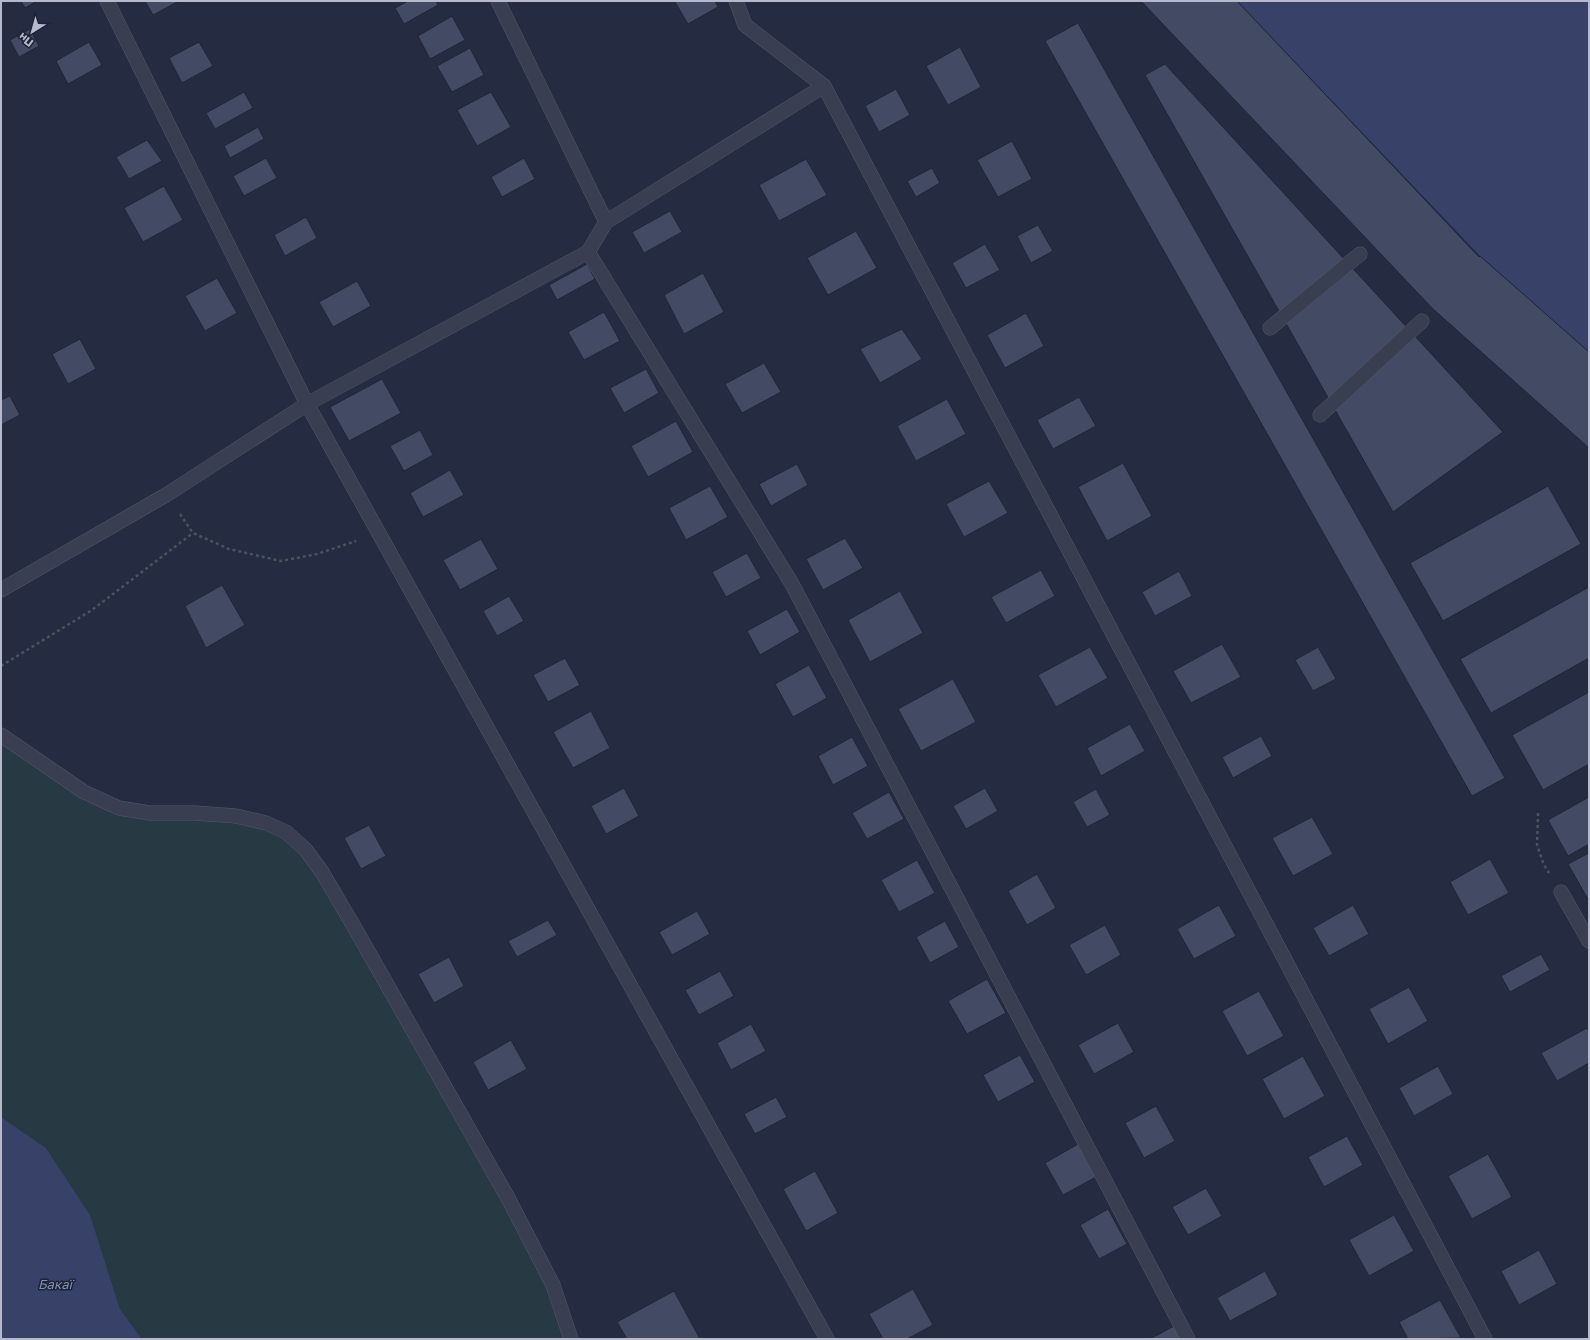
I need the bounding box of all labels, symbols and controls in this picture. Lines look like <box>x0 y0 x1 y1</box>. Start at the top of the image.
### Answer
north arrow <box>12 12 52 52</box>
text: Пн <box>16 31 36 50</box>
water label: Бакаї <box>38 1276 76 1292</box>

